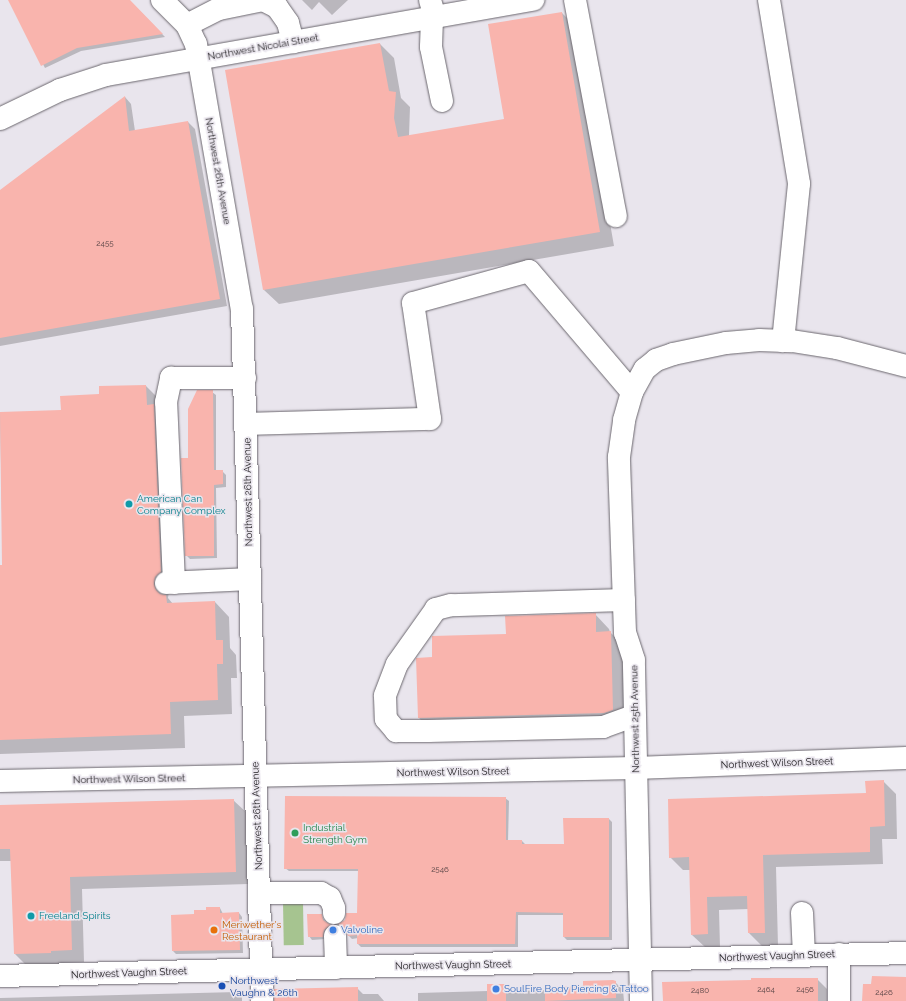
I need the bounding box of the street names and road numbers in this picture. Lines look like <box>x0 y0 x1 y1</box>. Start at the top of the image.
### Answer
street label: Northwest Nicolai Street <box>207 31 319 63</box>
street label: Northwest 26th Avenue <box>203 116 233 226</box>
street label: Northwest 26th Avenue <box>241 438 255 546</box>
street label: Northwest 25th Avenue <box>628 665 642 773</box>
street label: Northwest Wilson Street <box>720 755 834 771</box>
street label: Northwest 26th Avenue <box>249 761 265 871</box>
street label: Northwest Wilson Street <box>396 765 510 779</box>
street label: Northwest Wilson Street <box>72 772 186 786</box>
street label: Northwest Vaughn Street <box>719 948 835 964</box>
street label: Northwest Vaughn Street <box>395 958 511 972</box>
street label: Northwest Vaughn Street <box>71 965 187 981</box>

